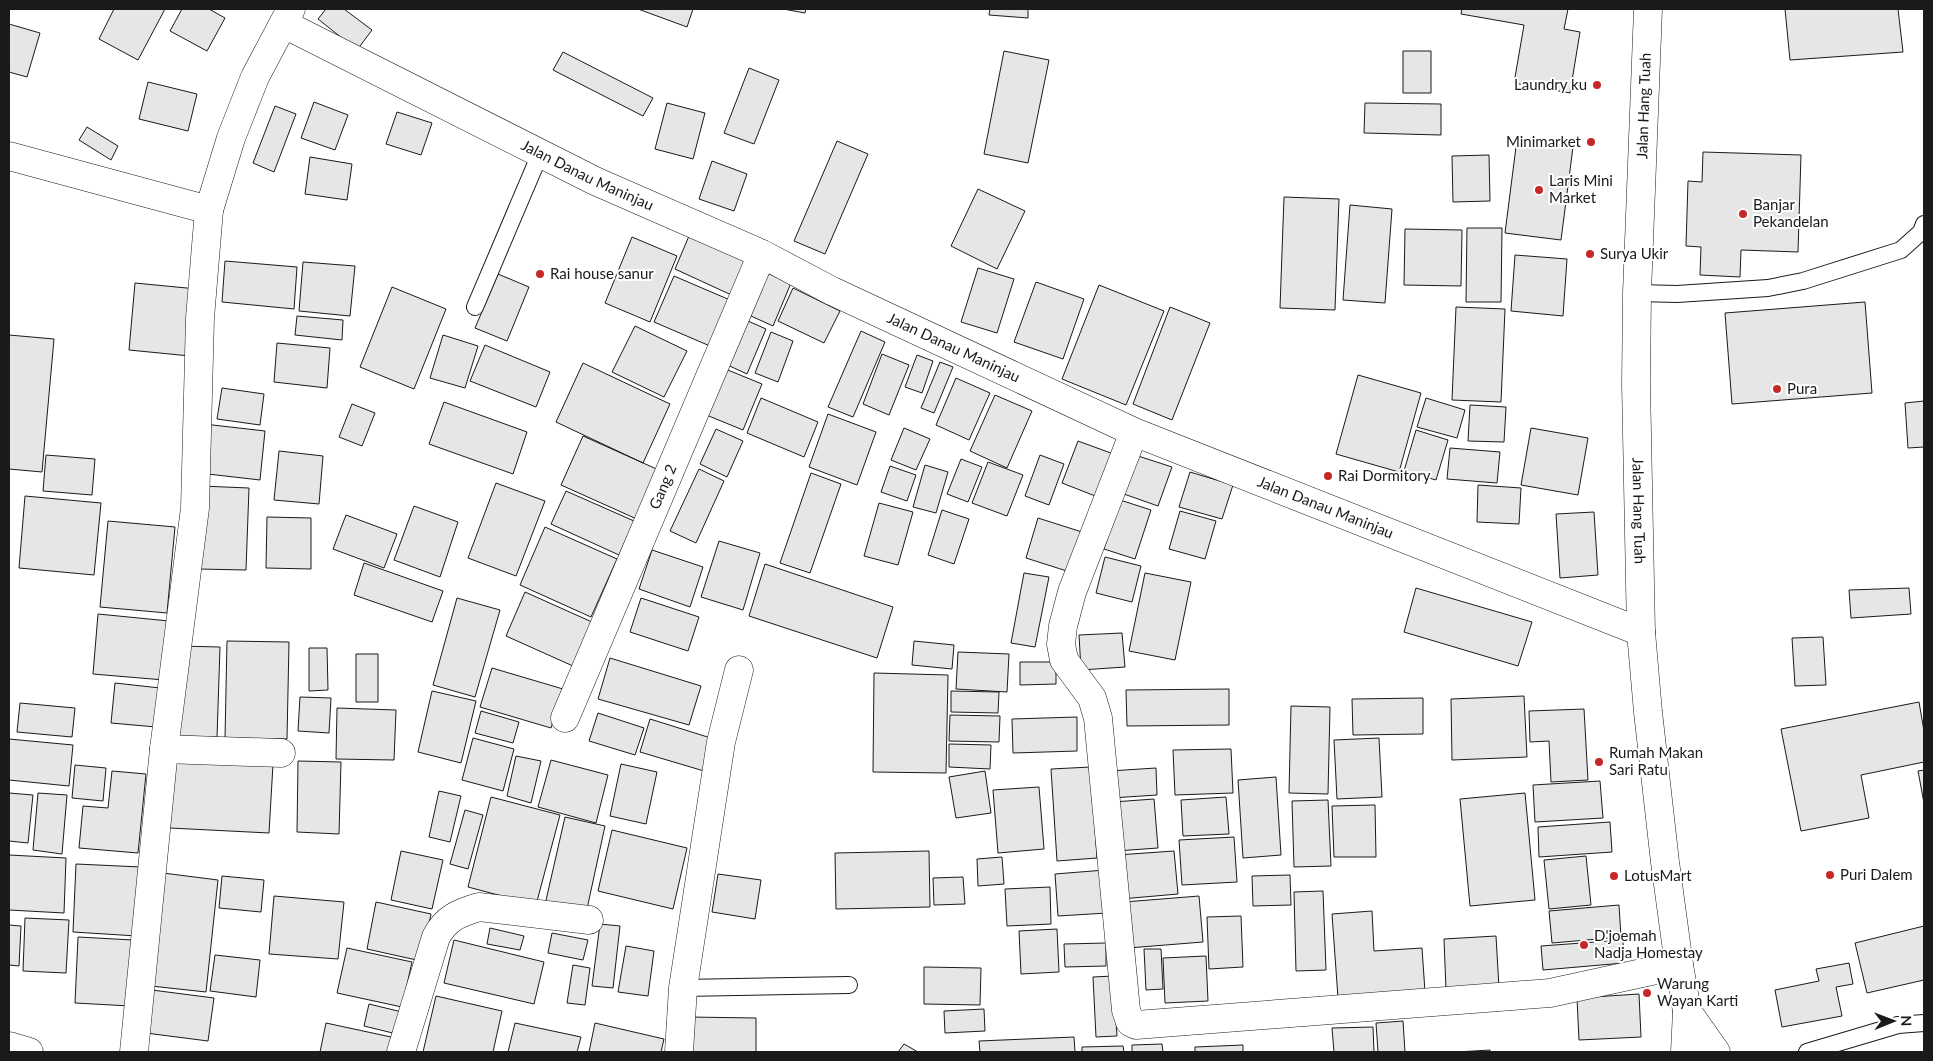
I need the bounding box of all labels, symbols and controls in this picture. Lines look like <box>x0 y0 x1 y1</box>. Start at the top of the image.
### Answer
street label: Jalan Hang Tuah <box>1632 52 1654 159</box>
place label: Laundry ku <box>1514 75 1587 93</box>
marker: Laundry ku <box>1591 79 1603 91</box>
place label: Minimarket <box>1506 132 1582 150</box>
street label: Jalan Danau Maninjau <box>519 135 657 214</box>
marker: Minimarket <box>1585 136 1597 148</box>
place label: Laris Mini Market <box>1549 171 1613 206</box>
marker: Laris Mini Market <box>1533 184 1545 196</box>
place label: Banjar Pekandelan <box>1753 195 1829 230</box>
marker: Banjar Pekandelan <box>1737 208 1749 220</box>
place label: Surya Ukir <box>1600 244 1669 262</box>
marker: Surya Ukir <box>1584 248 1596 260</box>
place label: Rai house sanur <box>550 264 654 282</box>
marker: Rai house sanur <box>534 268 546 280</box>
street label: Jalan Danau Maninjau <box>885 308 1023 386</box>
place label: Pura <box>1787 379 1817 397</box>
marker: Pura <box>1771 383 1783 395</box>
street label: Jalan Hang Tuah <box>1629 457 1650 564</box>
street label: Gang 2 <box>645 461 680 512</box>
place label: Rai Dormitory <box>1338 466 1431 484</box>
marker: Rai Dormitory <box>1322 470 1334 482</box>
street label: Jalan Danau Maninjau <box>1255 472 1396 542</box>
place label: Rumah Makan Sari Ratu <box>1609 743 1703 778</box>
marker: Rumah Makan Sari Ratu <box>1593 756 1605 768</box>
place label: Puri Dalem <box>1840 865 1913 883</box>
place label: LotusMart <box>1624 866 1692 884</box>
marker: Puri Dalem <box>1824 869 1836 881</box>
marker: LotusMart <box>1608 870 1620 882</box>
place label: D'joemah Nadja Homestay <box>1594 926 1703 961</box>
marker: D'joemah Nadja Homestay <box>1578 939 1590 951</box>
place label: Warung Wayan Karti <box>1657 974 1738 1009</box>
marker: Warung Wayan Karti <box>1641 987 1653 999</box>
north arrow <box>1868 996 1918 1046</box>
text: N <box>1898 1015 1915 1026</box>

